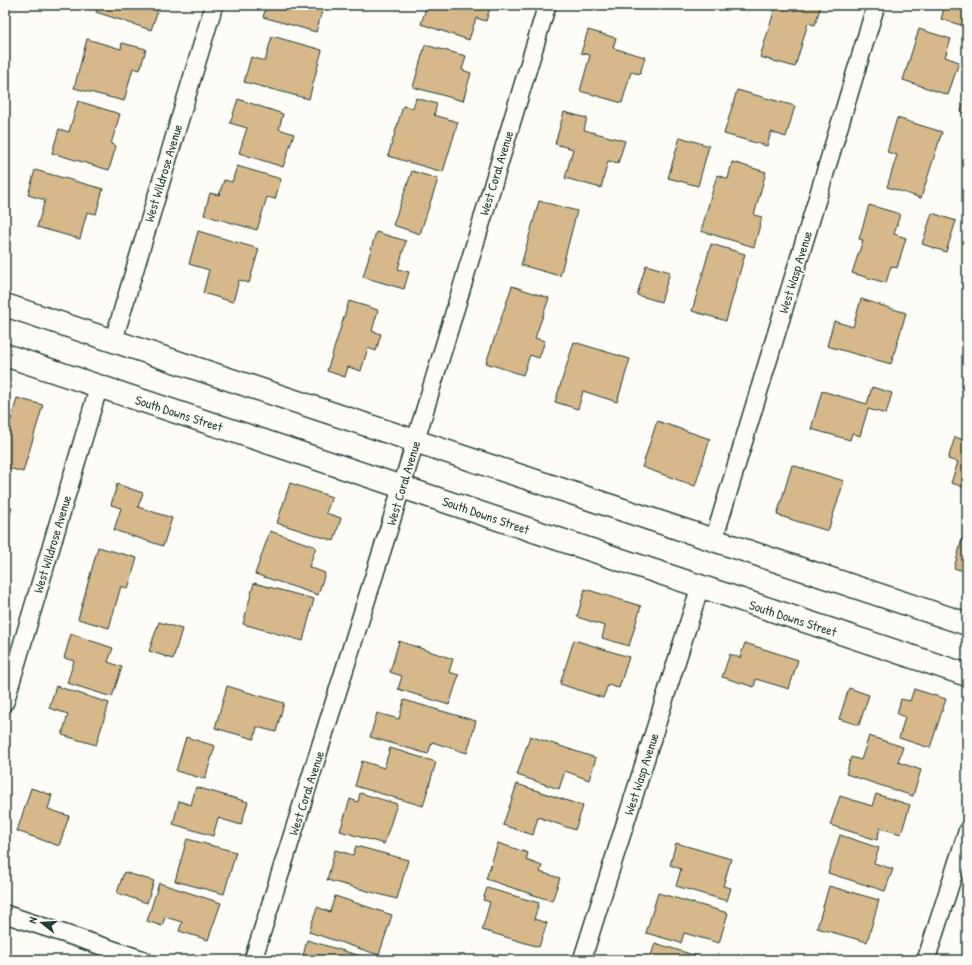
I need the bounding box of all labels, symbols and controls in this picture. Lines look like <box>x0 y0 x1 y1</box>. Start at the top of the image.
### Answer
street label: West Wildrose Avenue <box>140 122 186 224</box>
street label: West Coral Avenue <box>475 129 517 217</box>
street label: West Wasp Avenue <box>774 229 816 315</box>
street label: South Downs Street <box>133 390 226 436</box>
street label: West Coral Avenue <box>382 439 424 527</box>
street label: South Downs Street <box>440 492 532 538</box>
street label: West Wildrose Avenue <box>29 493 75 595</box>
street label: South Downs Street <box>747 595 840 641</box>
street label: West Wasp Avenue <box>619 731 663 817</box>
street label: West Coral Avenue <box>284 749 328 837</box>
north arrow <box>22 903 62 943</box>
text: N <box>25 915 40 925</box>

